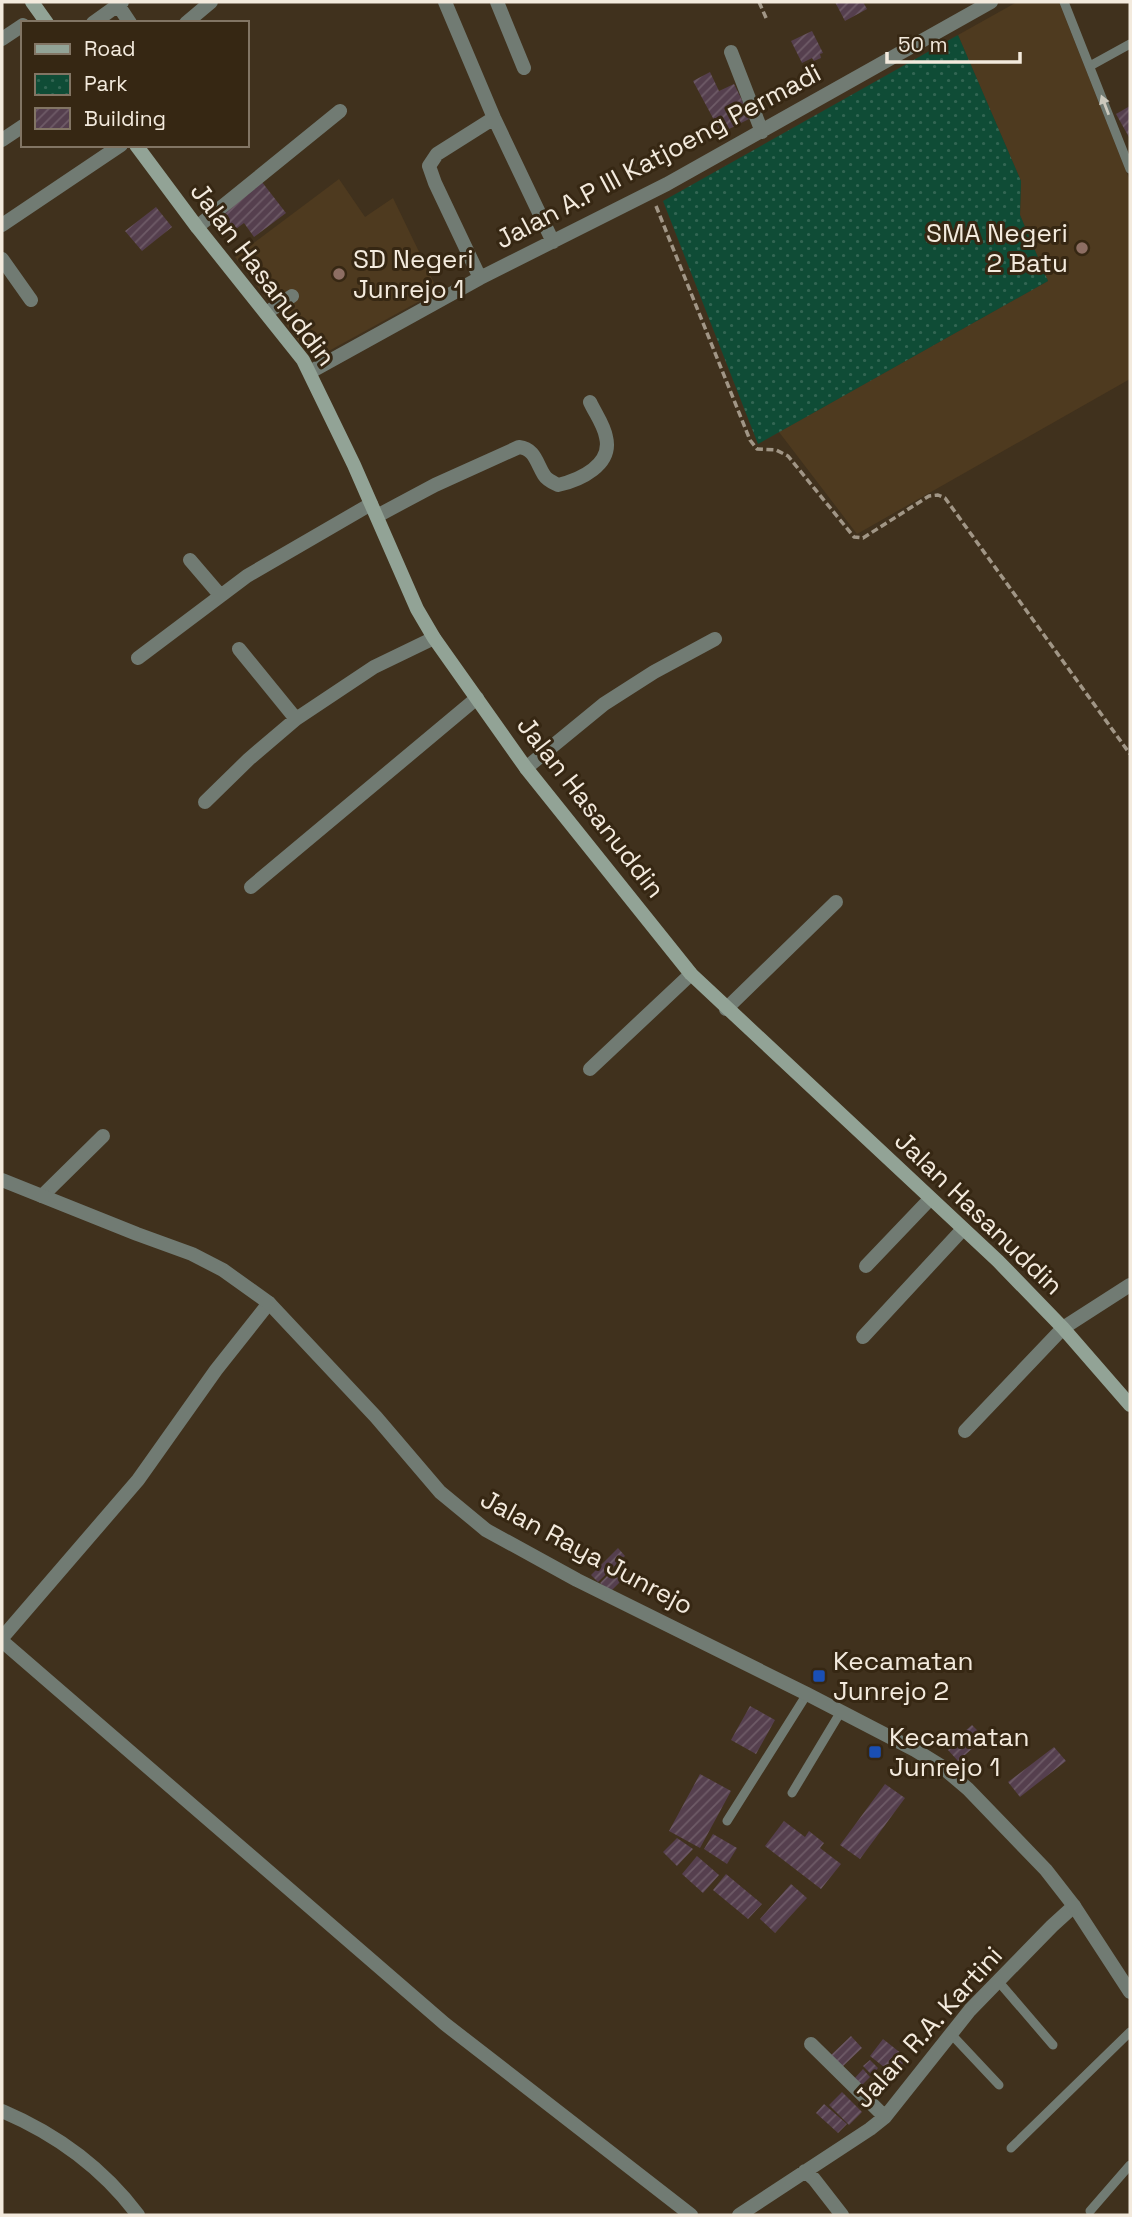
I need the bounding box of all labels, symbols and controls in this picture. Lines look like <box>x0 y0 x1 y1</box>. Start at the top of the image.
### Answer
legend <box>21 21 248 147</box>
scale bar <box>887 21 1020 65</box>
text: 50 m <box>898 31 948 58</box>
text: Road <box>84 35 136 62</box>
street label: Jalan A.P III Katjoeng Permadi <box>489 56 827 256</box>
text: Park <box>84 70 128 97</box>
one-way arrow <box>1100 94 1111 115</box>
text: Building <box>84 105 166 132</box>
street label: Jalan Hasanuddin <box>183 175 343 373</box>
place label: SMA Negeri 2 Batu <box>926 216 1068 280</box>
marker: SMA Negeri 2 Batu <box>1074 240 1090 256</box>
place label: SD Negeri Junrejo 1 <box>353 242 474 306</box>
marker: SD Negeri Junrejo 1 <box>331 266 347 282</box>
street label: Jalan Hasanuddin <box>509 709 673 905</box>
street label: Jalan Hasanuddin <box>888 1124 1070 1302</box>
street label: Jalan Raya Junrejo <box>475 1482 699 1622</box>
place label: Kecamatan Junrejo 2 <box>833 1644 973 1708</box>
marker: Kecamatan Junrejo 2 <box>811 1668 827 1684</box>
place label: Kecamatan Junrejo 1 <box>889 1720 1029 1784</box>
marker: Kecamatan Junrejo 1 <box>867 1744 883 1760</box>
street label: Jalan R.A. Kartini <box>846 1939 1010 2115</box>

